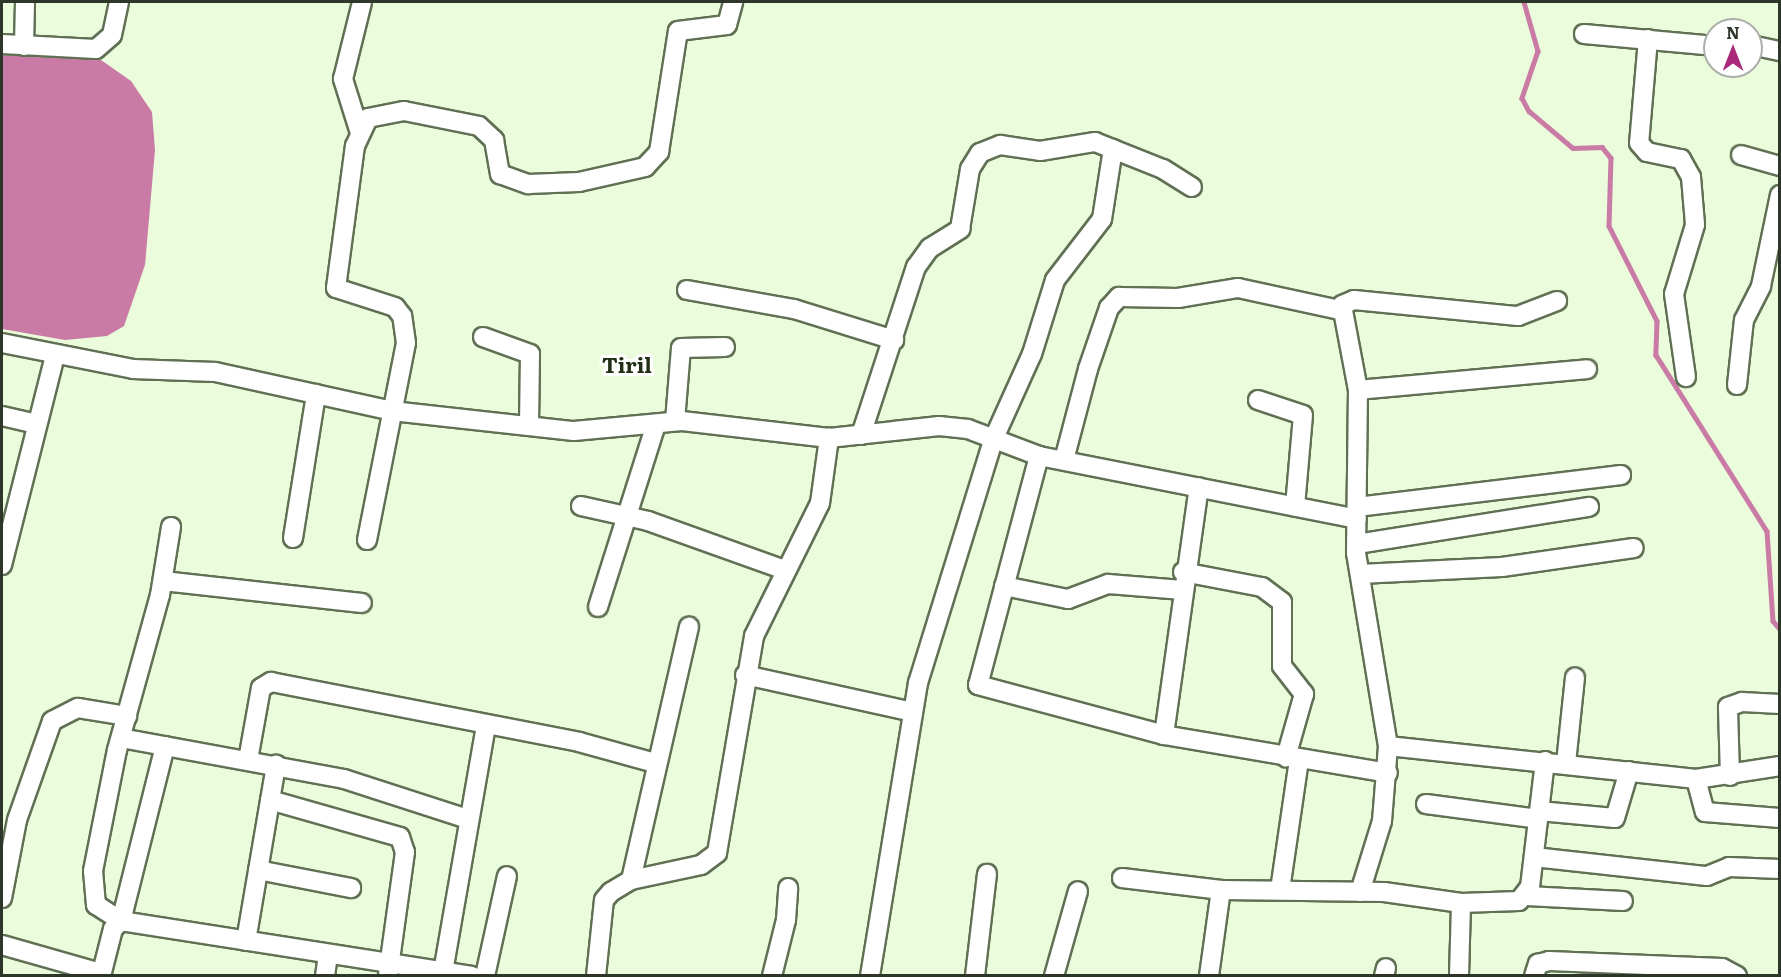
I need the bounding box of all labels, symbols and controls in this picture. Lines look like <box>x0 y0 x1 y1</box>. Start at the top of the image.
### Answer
north arrow <box>1703 18 1763 78</box>
text: N <box>1726 20 1740 44</box>
district label: Tiril <box>602 351 652 377</box>

